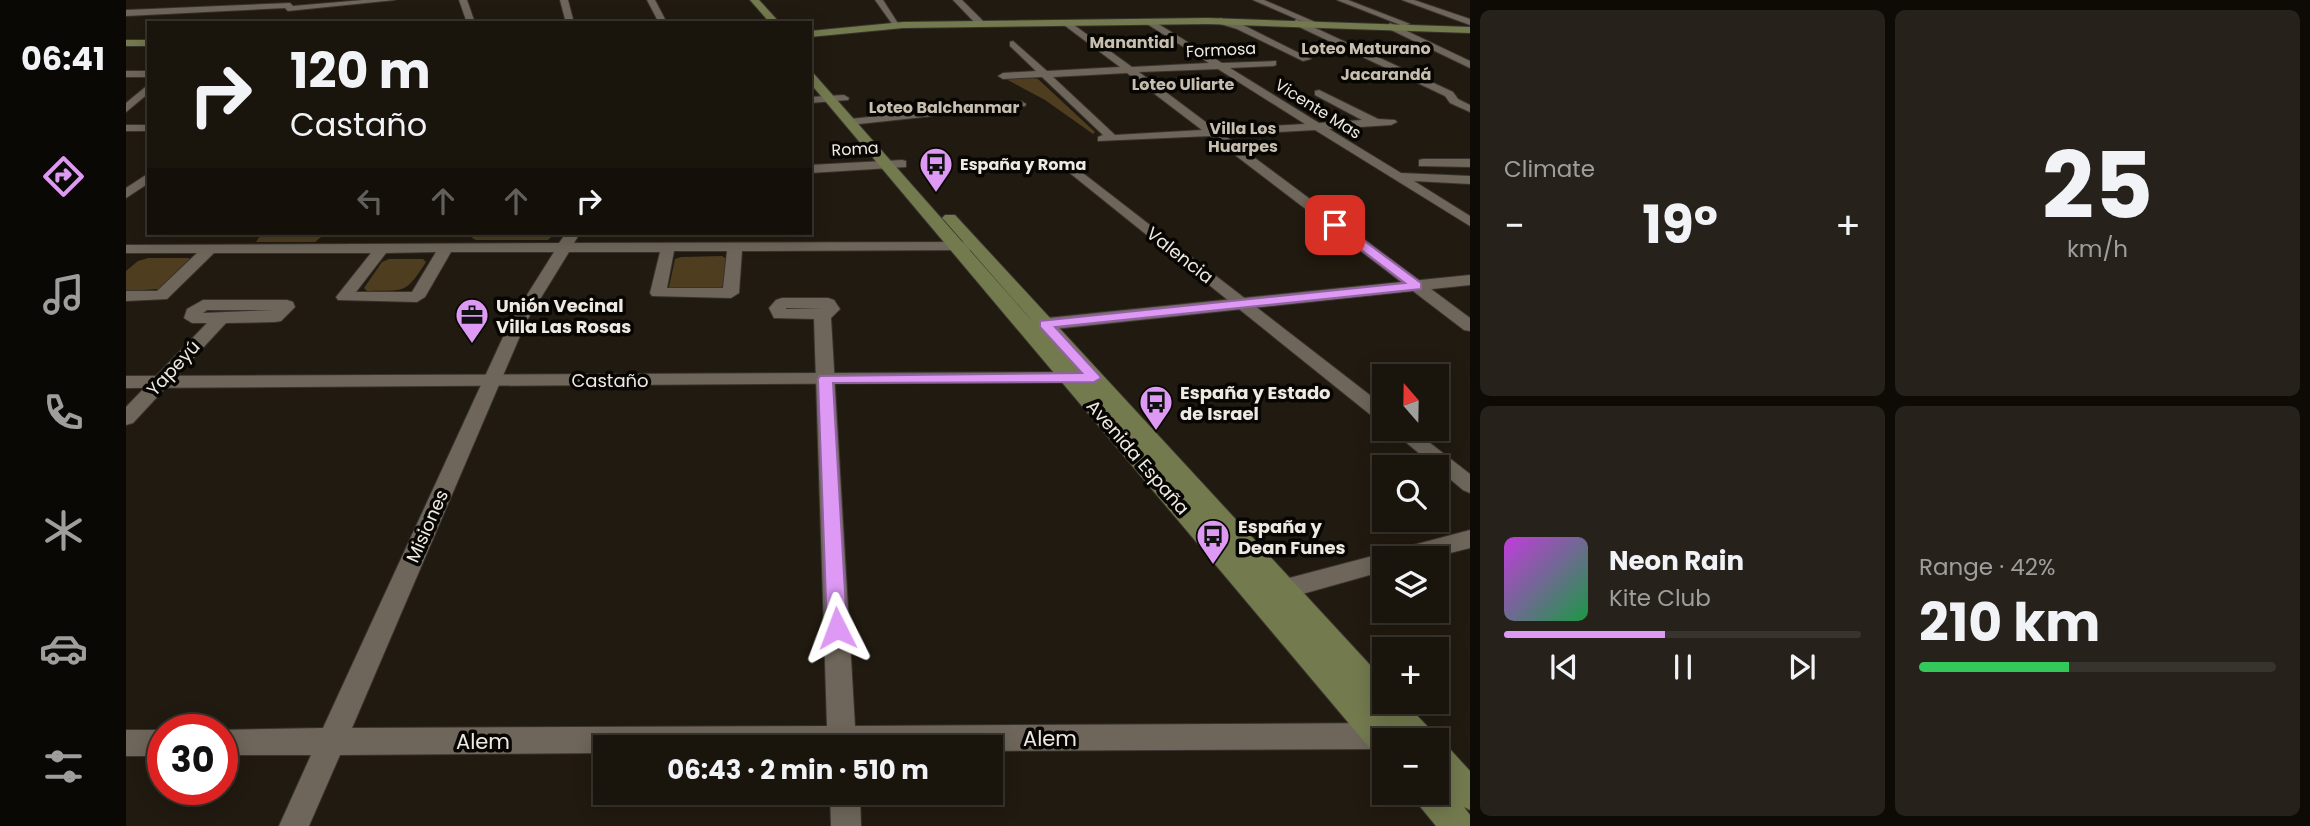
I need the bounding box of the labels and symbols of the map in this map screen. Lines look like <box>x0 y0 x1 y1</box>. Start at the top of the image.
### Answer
district label: Manantial <box>1090 31 1174 54</box>
street label: Formosa <box>1185 37 1257 63</box>
district label: Loteo Maturano <box>1301 37 1431 60</box>
district label: Jacarandá <box>1341 63 1431 86</box>
district label: Loteo Uliarte <box>1132 73 1234 96</box>
street label: Vicente Mas <box>1271 73 1365 145</box>
district label: Loteo Balchanmar <box>869 96 1019 119</box>
district label: Villa Los Huarpes <box>1208 117 1278 158</box>
street label: Roma <box>831 136 879 162</box>
bus stop icon: España y Roma <box>917 145 955 194</box>
place label: España y Roma <box>960 153 1086 176</box>
pin <box>1305 195 1365 255</box>
street label: Valencia <box>1141 221 1219 289</box>
place label: Unión Vecinal Villa Las Rosas <box>496 293 631 339</box>
office icon: Unión Vecinal Villa Las Rosas <box>453 296 491 345</box>
street label: Yapeyú <box>141 335 205 401</box>
north arrow <box>1372 364 1449 441</box>
street label: Castaño <box>571 368 649 393</box>
place label: España y Estado de Israel <box>1180 380 1331 426</box>
bus stop icon: España y Estado de Israel <box>1137 383 1175 432</box>
street label: Avenida España <box>1081 394 1195 520</box>
street label: Misiones <box>400 486 454 566</box>
place label: España y Dean Funes <box>1238 514 1346 560</box>
bus stop icon: España y Dean Funes <box>1194 517 1232 566</box>
position arrow <box>800 591 874 665</box>
speed limit sign: 30 <box>147 714 238 805</box>
street label: Alem <box>1023 724 1077 753</box>
street label: Alem <box>456 727 510 756</box>

